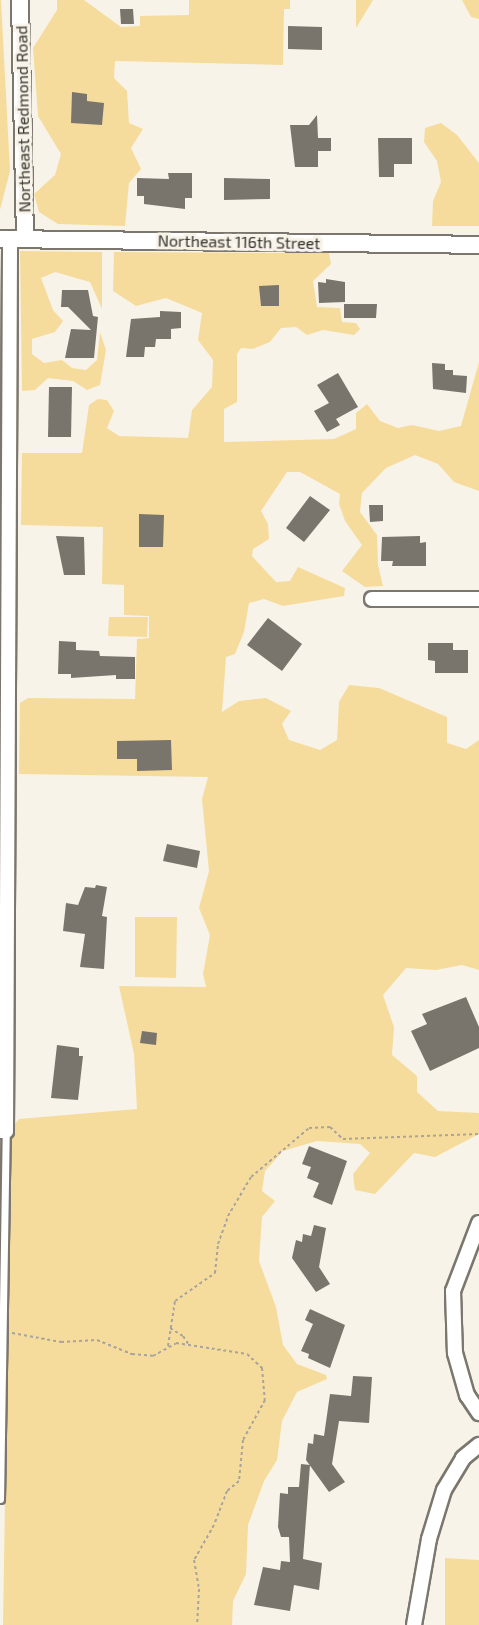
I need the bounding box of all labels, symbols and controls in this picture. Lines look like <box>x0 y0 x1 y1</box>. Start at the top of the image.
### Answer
street label: Northeast Redmond Road <box>12 25 34 213</box>
street label: Northeast 116th Street <box>158 231 320 253</box>

